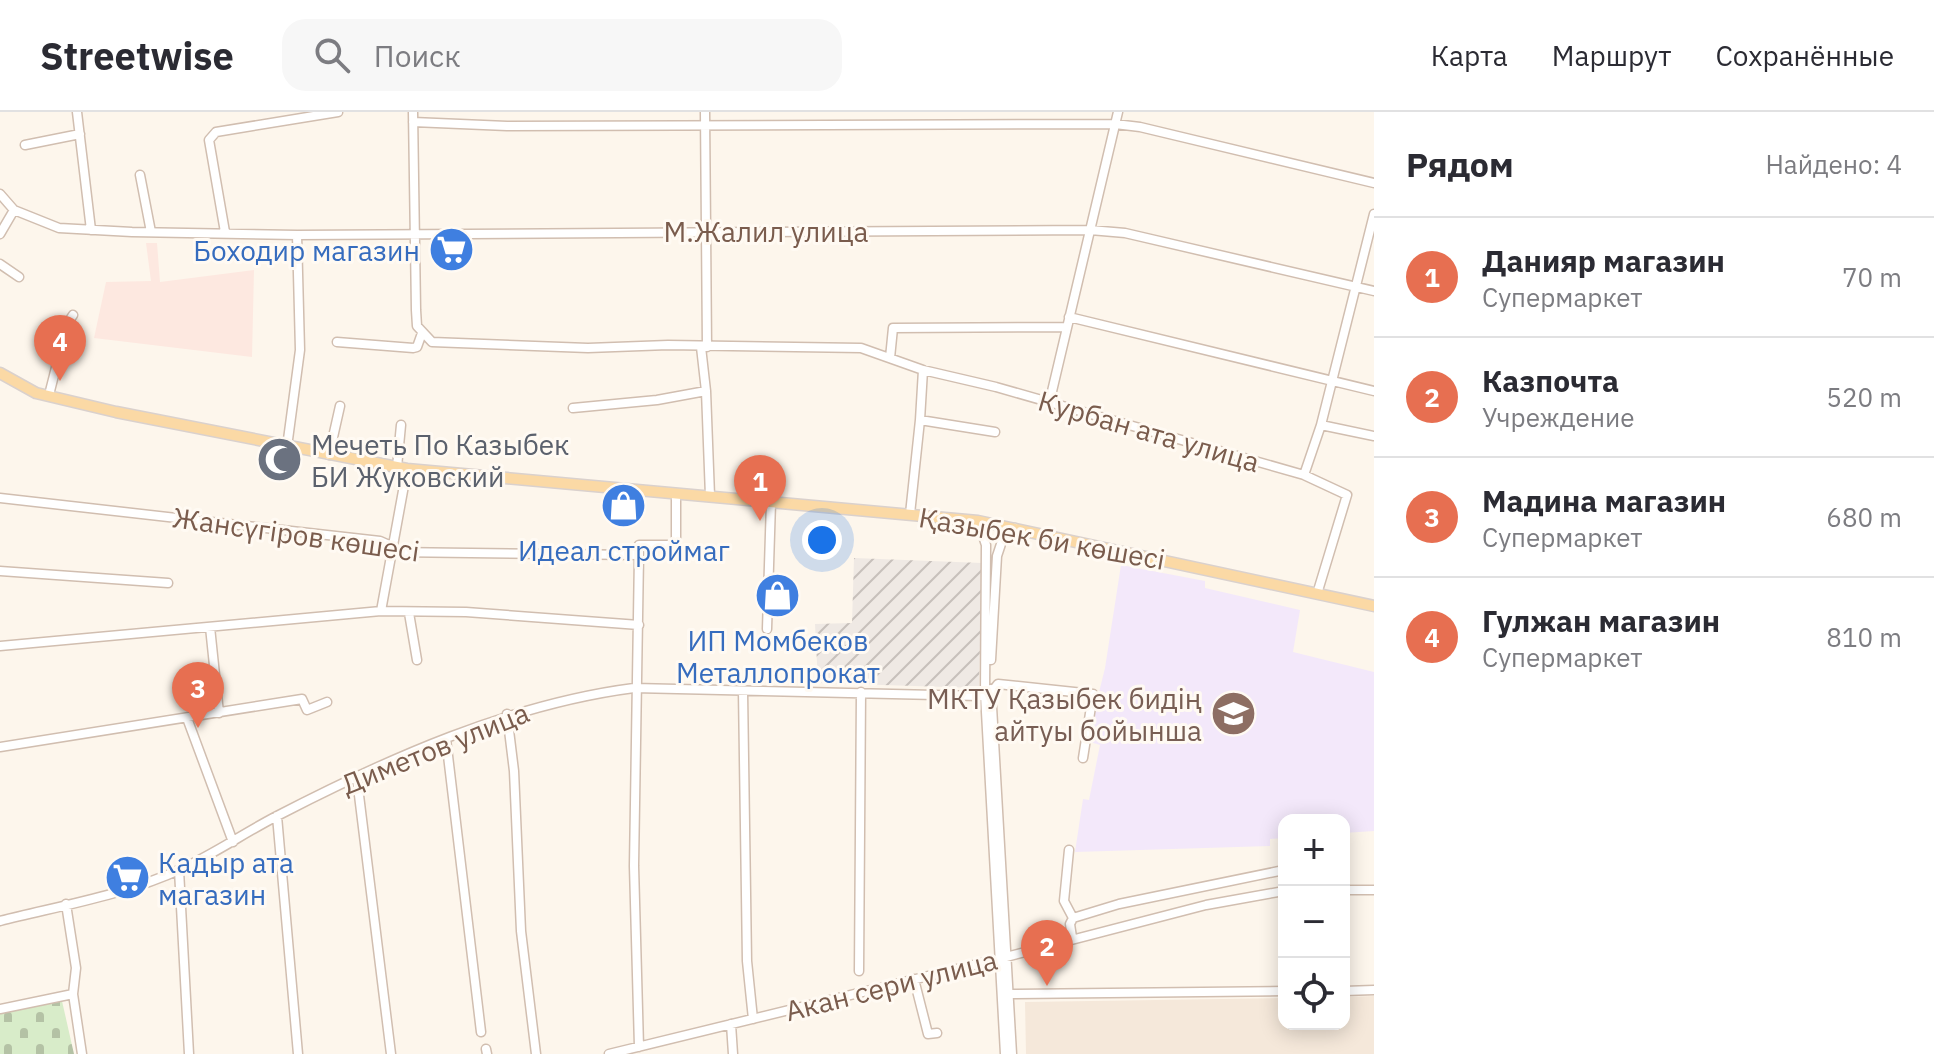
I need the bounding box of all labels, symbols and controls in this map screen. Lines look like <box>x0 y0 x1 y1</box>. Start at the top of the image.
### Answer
search box <box>282 19 842 91</box>
text: Streetwise <box>40 31 234 80</box>
icon: search <box>310 33 354 77</box>
text: Поиск <box>374 36 461 75</box>
text: Карта <box>1431 37 1508 74</box>
text: Маршрут <box>1552 37 1671 74</box>
text: Сохранённые <box>1715 37 1894 74</box>
text: Рядом <box>1406 142 1514 186</box>
text: Найдено: 4 <box>1765 147 1902 181</box>
street label: М.Жалил улица <box>663 213 869 250</box>
supermarket icon: Боходир магазин <box>427 226 475 274</box>
place label: Боходир магазин <box>193 232 420 269</box>
text: Данияр магазин <box>1482 241 1725 280</box>
text: 1 <box>1424 260 1440 294</box>
text: 70 m <box>1842 260 1902 294</box>
text: Супермаркет <box>1482 280 1643 314</box>
pin: 4 <box>34 315 86 381</box>
text: Казпочта <box>1482 361 1619 400</box>
text: 2 <box>1424 380 1440 414</box>
text: 520 m <box>1826 380 1902 414</box>
street label: Курбан ата улица <box>1034 382 1264 480</box>
text: Учреждение <box>1482 400 1635 434</box>
place label: Мечеть По Казыбек БИ Жуковский <box>311 426 569 495</box>
mosque icon: Мечеть По Казыбек БИ Жуковский <box>256 436 304 484</box>
pin: 1 <box>734 455 786 521</box>
text: Мадина магазин <box>1482 481 1726 520</box>
shop icon: Идеал строймаг <box>600 482 648 530</box>
street label: Жансүгіров көшесі <box>170 498 422 570</box>
street label: Қазыбек би көшесі <box>916 498 1168 578</box>
text: 3 <box>1424 500 1440 534</box>
text: 680 m <box>1826 500 1902 534</box>
your location <box>802 520 842 560</box>
text: Супермаркет <box>1482 520 1643 554</box>
place label: Идеал строймаг <box>518 532 730 569</box>
shop icon: ИП Момбеков Металлопрокат <box>754 571 802 619</box>
text: Гулжан магазин <box>1482 601 1720 640</box>
text: 4 <box>1424 620 1440 654</box>
text: 810 m <box>1826 620 1902 654</box>
place label: ИП Момбеков Металлопрокат <box>676 622 880 691</box>
text: Супермаркет <box>1482 640 1643 674</box>
pin: 3 <box>172 662 224 728</box>
place label: МКТУ Қазыбек бидің айтуы бойынша <box>927 680 1202 749</box>
school or university icon: МКТУ Қазыбек бидің айтуы бойынша <box>1209 690 1257 738</box>
street label: Диметов улица <box>336 693 535 803</box>
map controls <box>1278 814 1350 1030</box>
button: + <box>1278 814 1350 886</box>
place label: Кадыр ата магазин <box>158 844 294 913</box>
supermarket icon: Кадыр ата магазин <box>103 854 151 902</box>
button: − <box>1278 886 1350 958</box>
pin: 2 <box>1021 920 1073 986</box>
street label: Акан сери улица <box>781 941 1001 1029</box>
button: locate <box>1278 958 1350 1030</box>

